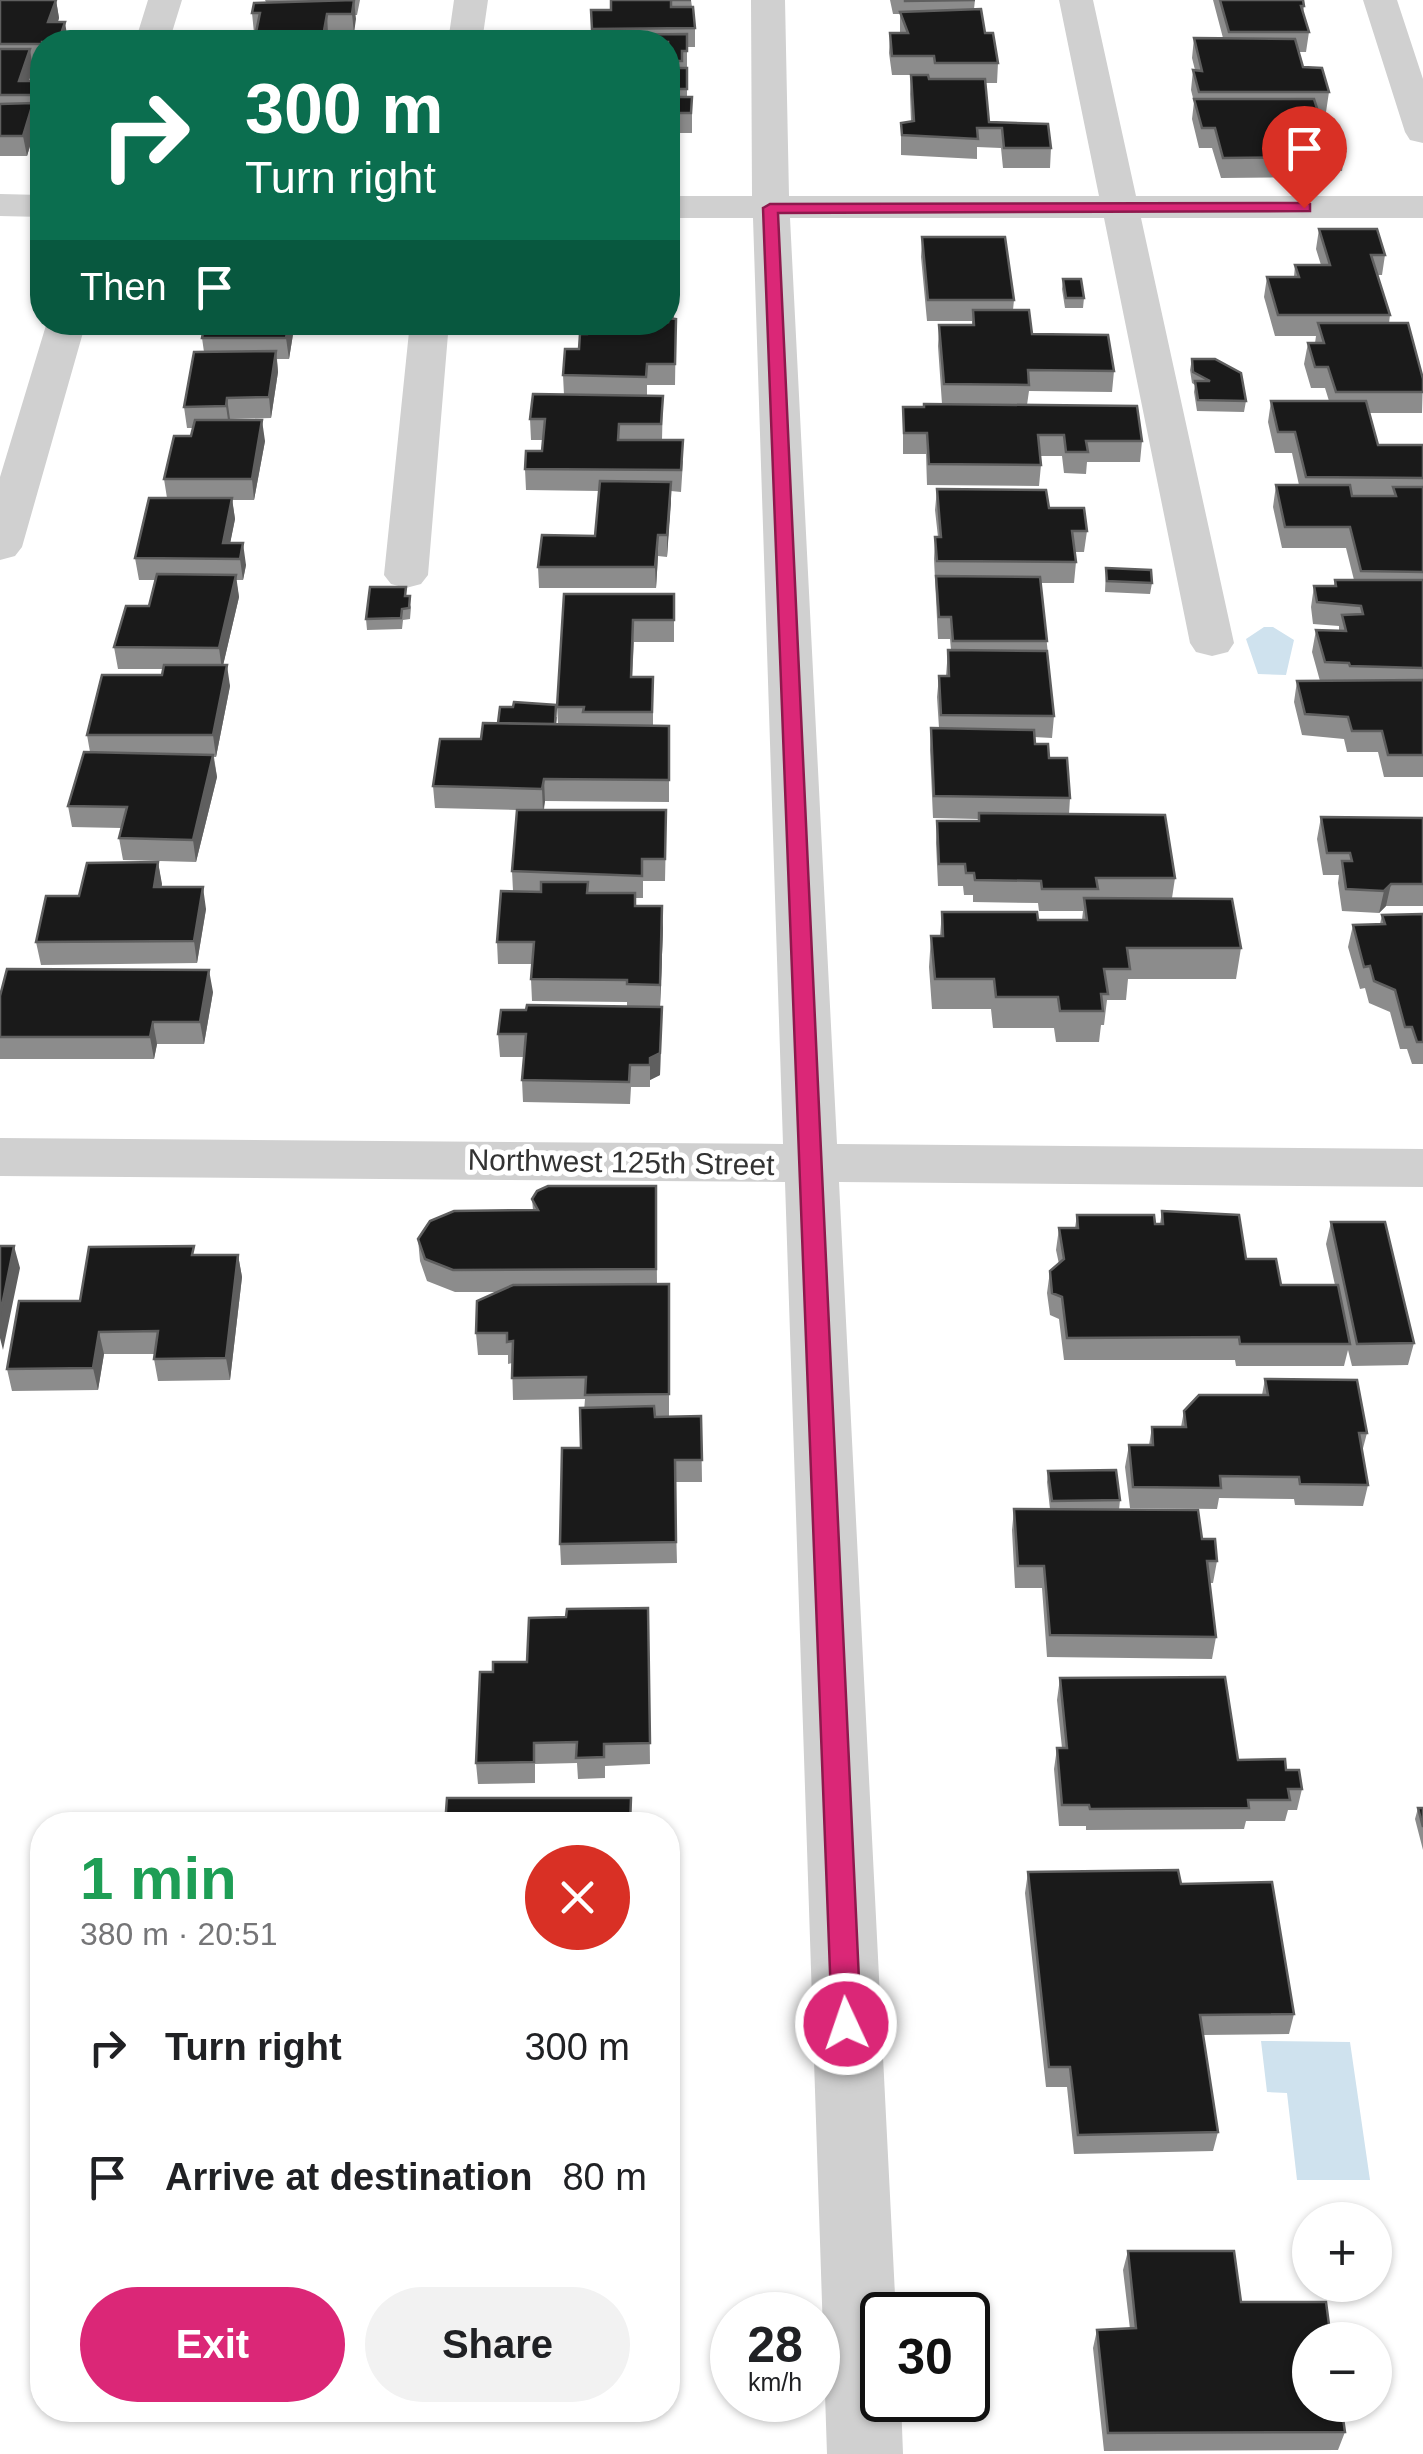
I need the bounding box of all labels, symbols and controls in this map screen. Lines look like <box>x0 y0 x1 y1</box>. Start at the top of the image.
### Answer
icon: right <box>80 70 210 200</box>
text: 300 m <box>245 70 443 148</box>
pin <box>1262 106 1347 209</box>
icon: arrive <box>1277 121 1332 176</box>
text: Turn right <box>245 152 436 203</box>
icon: arrive <box>187 260 242 315</box>
text: Then <box>80 266 167 308</box>
street label: Northwest 125th Street <box>467 1143 775 1181</box>
text: 1 min <box>80 1845 237 1912</box>
button: close <box>525 1845 630 1950</box>
text: 380 m · 20:51 <box>80 1916 277 1952</box>
position arrow <box>794 1972 898 2076</box>
icon: right <box>80 2020 135 2075</box>
text: Turn right <box>165 2026 342 2068</box>
text: 300 m <box>524 2026 630 2068</box>
icon: arrive <box>80 2150 135 2205</box>
text: Arrive at destination <box>165 2156 532 2198</box>
text: 80 m <box>562 2156 647 2198</box>
map controls <box>1292 2202 1392 2422</box>
button: + <box>1292 2202 1392 2302</box>
button: Exit <box>80 2287 345 2402</box>
button: Share <box>365 2287 630 2402</box>
speed limit sign: 30 <box>860 2292 990 2422</box>
text: 28 <box>747 2317 803 2373</box>
button: − <box>1292 2322 1392 2422</box>
text: km/h <box>748 2368 802 2396</box>

